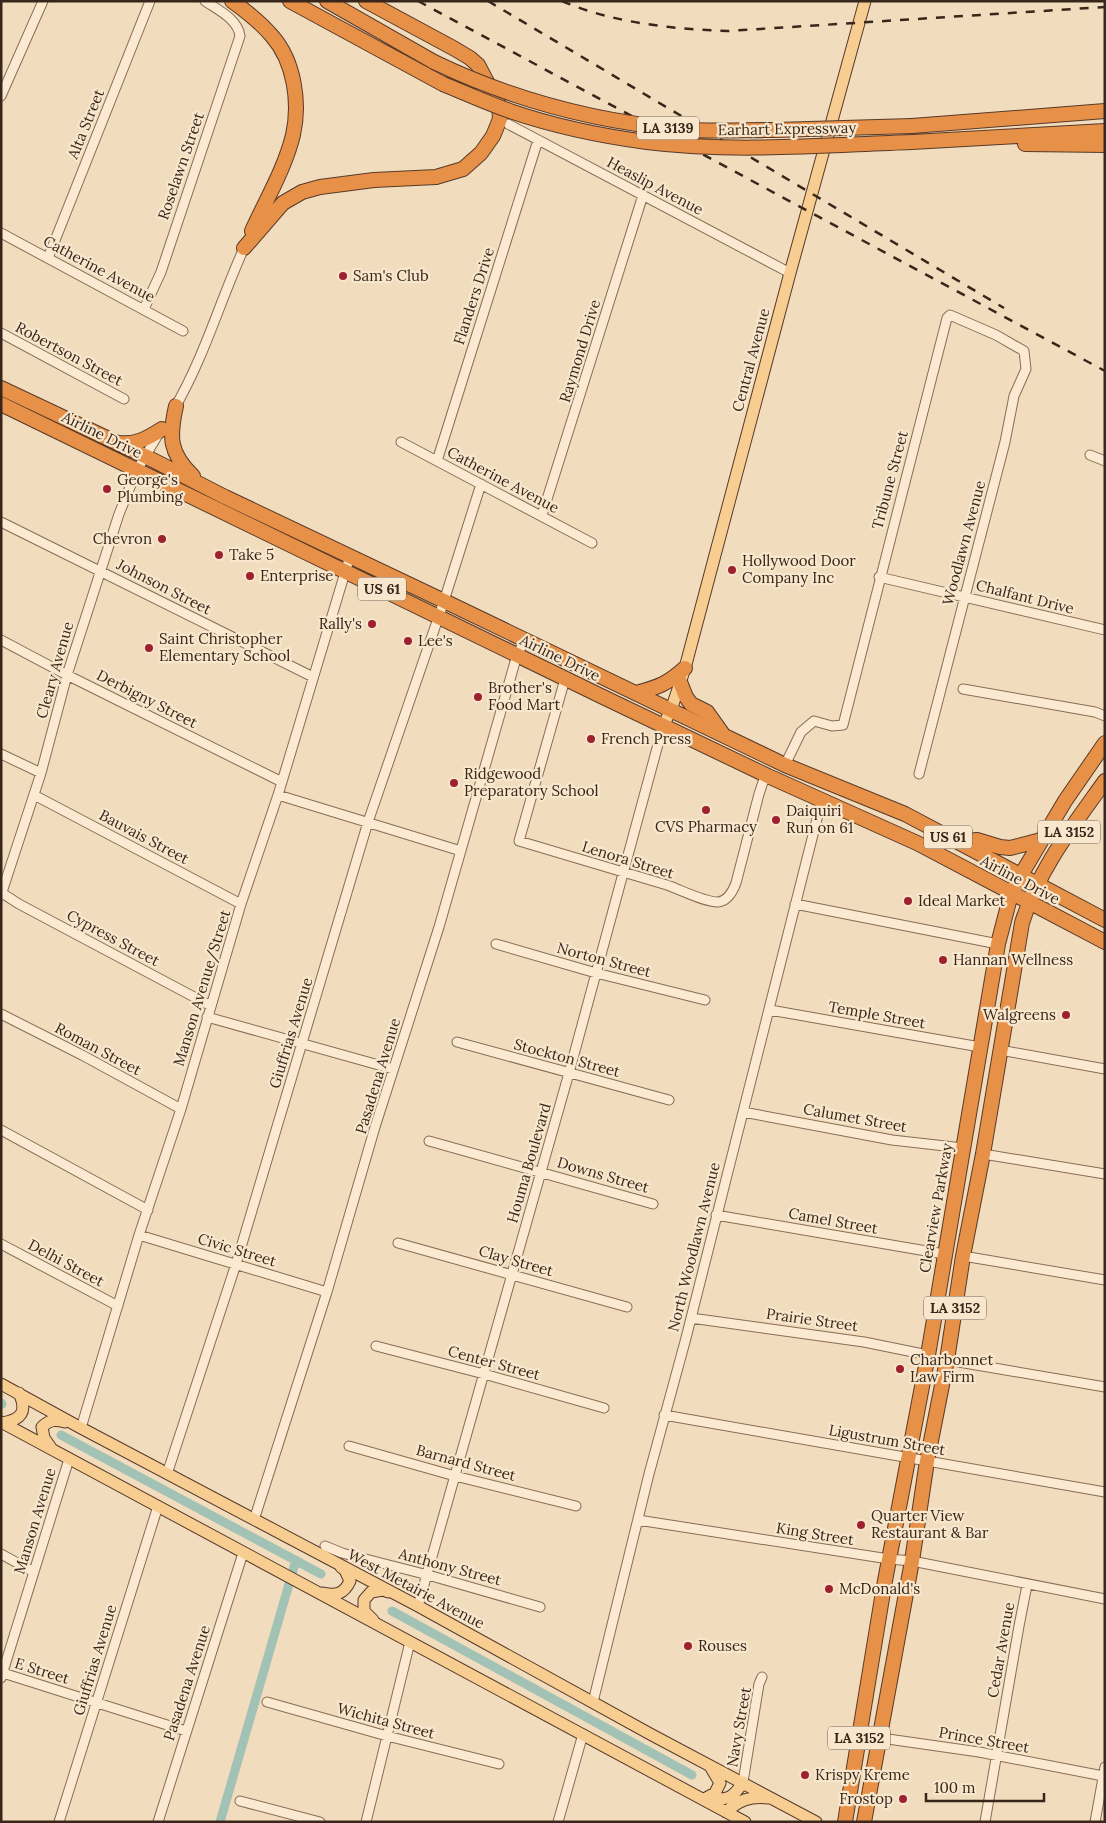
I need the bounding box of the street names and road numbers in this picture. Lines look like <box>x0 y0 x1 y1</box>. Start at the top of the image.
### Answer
street label: Alta Street <box>63 86 108 162</box>
street label: Roselawn Street <box>153 109 208 222</box>
road number: LA 3139 <box>637 116 699 140</box>
street label: Earhart Expressway <box>718 118 857 139</box>
street label: Heaslip Avenue <box>604 152 707 219</box>
street label: Catherine Avenue <box>40 231 158 306</box>
street label: Flanders Drive <box>449 245 498 347</box>
street label: Raymond Drive <box>555 297 604 405</box>
street label: Central Avenue <box>728 306 773 414</box>
street label: Robertson Street <box>12 317 126 390</box>
street label: Airline Drive <box>58 406 145 462</box>
street label: Tribune Street <box>867 428 912 531</box>
street label: Catherine Avenue <box>444 442 562 517</box>
street label: Woodlawn Avenue <box>938 478 989 607</box>
street label: Johnson Street <box>113 554 215 619</box>
street label: Chalfant Drive <box>974 575 1076 618</box>
road number: US 61 <box>358 578 406 600</box>
street label: Cleary Avenue <box>32 619 77 721</box>
street label: Airline Drive <box>516 629 603 685</box>
street label: Derbigny Street <box>94 665 201 732</box>
street label: Bauvais Street <box>96 805 192 868</box>
road number: LA 3152 <box>1038 820 1100 844</box>
road number: US 61 <box>924 826 972 849</box>
street label: Lenora Street <box>580 837 677 883</box>
street label: Airline Drive <box>976 850 1063 908</box>
street label: Cypress Street <box>64 905 163 970</box>
street label: Manson Avenue/Street <box>169 907 235 1069</box>
street label: Norton Street <box>555 938 654 981</box>
street label: Giuffrias Avenue <box>265 975 316 1091</box>
street label: Temple Street <box>827 997 927 1032</box>
street label: Pasadena Avenue <box>351 1016 404 1136</box>
street label: Roman Street <box>52 1018 145 1079</box>
street label: Stockton Street <box>512 1034 623 1081</box>
street label: Calumet Street <box>802 1099 909 1136</box>
street label: Houma Boulevard <box>502 1101 555 1225</box>
street label: Clearview Parkway <box>915 1141 956 1274</box>
street label: Downs Street <box>555 1152 651 1197</box>
street label: North Woodlawn Avenue <box>663 1160 724 1334</box>
street label: Camel Street <box>787 1203 879 1238</box>
street label: Civic Street <box>196 1229 279 1270</box>
street label: Delhi Street <box>25 1235 108 1291</box>
street label: Clay Street <box>477 1241 556 1280</box>
road number: LA 3152 <box>924 1296 986 1320</box>
street label: Prairie Street <box>765 1304 860 1335</box>
street label: Center Street <box>446 1341 542 1384</box>
street label: Ligustrum Street <box>827 1420 947 1459</box>
street label: Barnard Street <box>414 1440 518 1485</box>
street label: Manson Avenue <box>9 1465 60 1576</box>
street label: King Street <box>775 1518 855 1549</box>
street label: Anthony Street <box>396 1543 504 1589</box>
street label: West Metairie Avenue <box>345 1544 488 1633</box>
street label: Cedar Avenue <box>983 1601 1018 1699</box>
street label: Giuffrias Avenue <box>69 1602 120 1718</box>
street label: Pasadena Avenue <box>159 1623 214 1743</box>
street label: E Street <box>13 1653 72 1688</box>
street label: Navy Street <box>722 1685 755 1768</box>
street label: Wichita Street <box>335 1698 437 1743</box>
street label: Prince Street <box>937 1722 1031 1757</box>
road number: LA 3152 <box>828 1726 890 1750</box>

